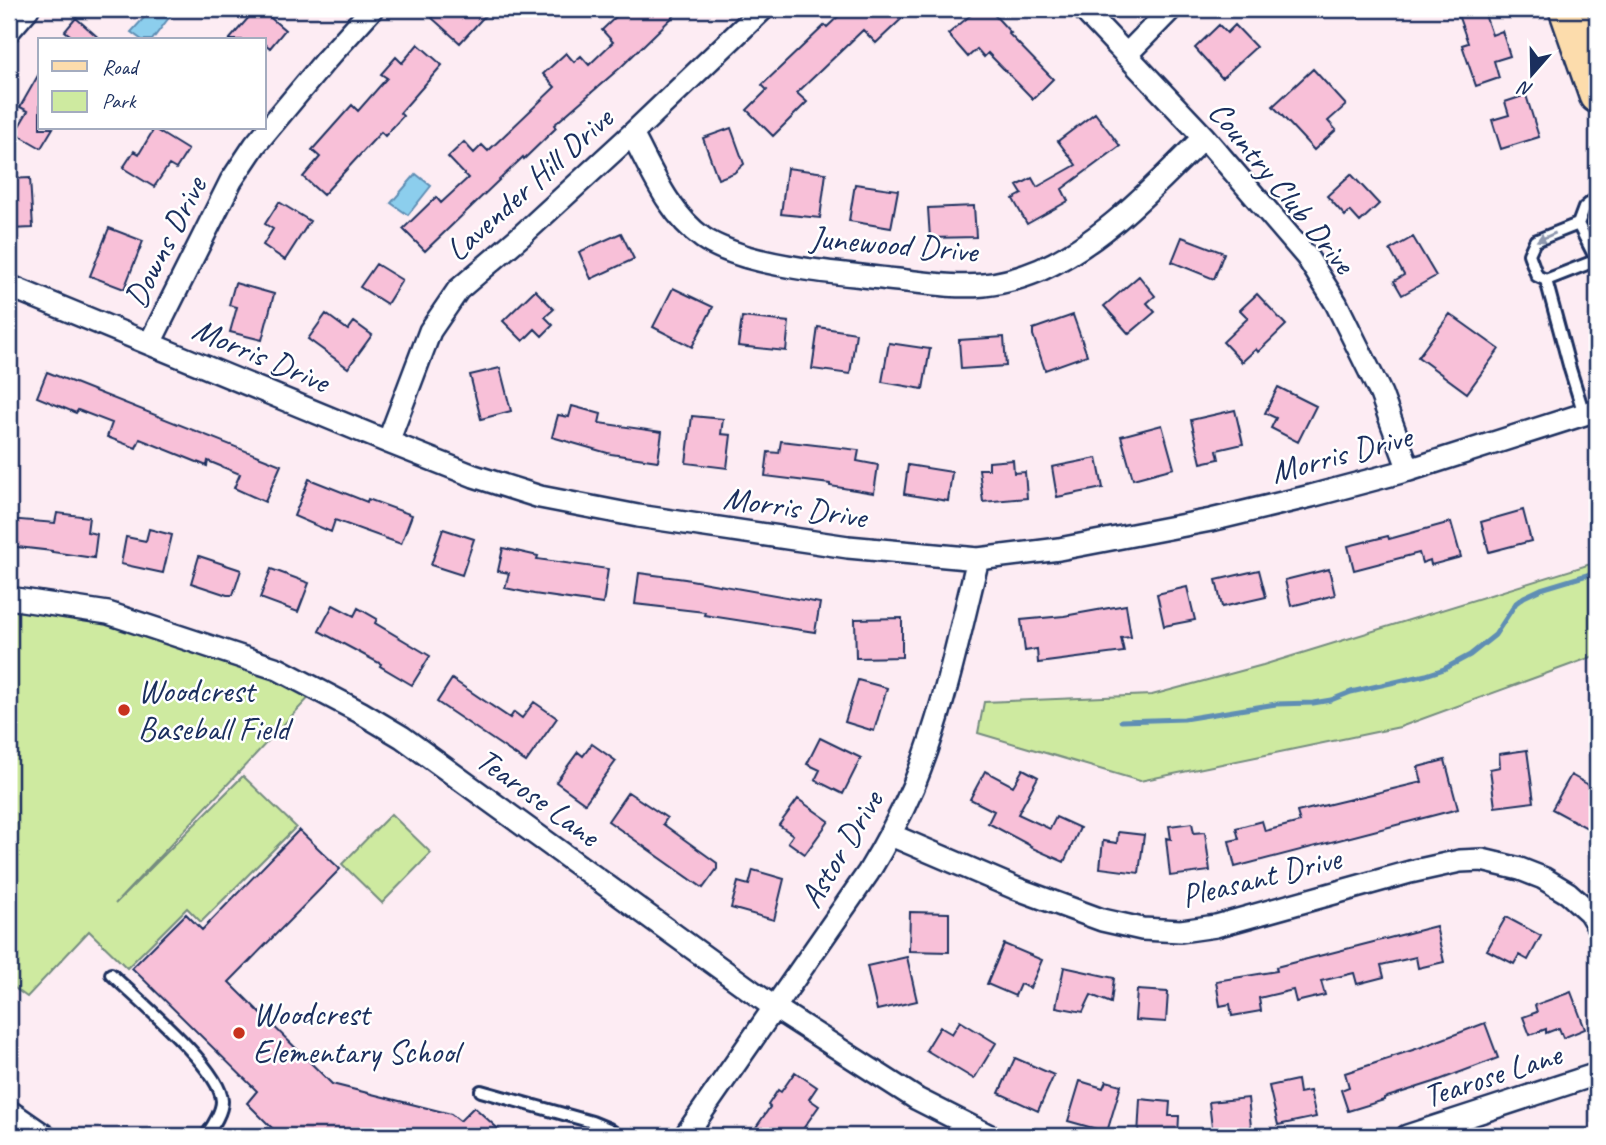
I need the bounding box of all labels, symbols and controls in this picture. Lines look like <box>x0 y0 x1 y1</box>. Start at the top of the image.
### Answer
legend <box>38 38 266 130</box>
north arrow <box>1498 38 1568 108</box>
text: Road <box>102 54 141 80</box>
text: N <box>1514 75 1536 102</box>
text: Park <box>102 88 137 114</box>
street label: Country Club Drive <box>1199 92 1366 284</box>
street label: Lavender Hill Drive <box>437 96 623 270</box>
street label: Downs Drive <box>114 168 217 314</box>
street label: Junewood Drive <box>807 216 982 272</box>
one-way arrow <box>1535 231 1556 242</box>
street label: Morris Drive <box>187 308 337 403</box>
street label: Morris Drive <box>1266 415 1418 493</box>
street label: Morris Drive <box>721 476 871 538</box>
place label: Woodcrest Baseball Field <box>138 670 294 750</box>
marker: Woodcrest Baseball Field <box>116 702 132 718</box>
street label: Tearose Lane <box>468 738 610 857</box>
street label: Astor Drive <box>790 781 893 915</box>
street label: Pleasant Drive <box>1177 836 1347 917</box>
place label: Woodcrest Elementary School <box>253 993 464 1073</box>
marker: Woodcrest Elementary School <box>231 1025 247 1041</box>
street label: Tearose Lane <box>1418 1032 1568 1117</box>

